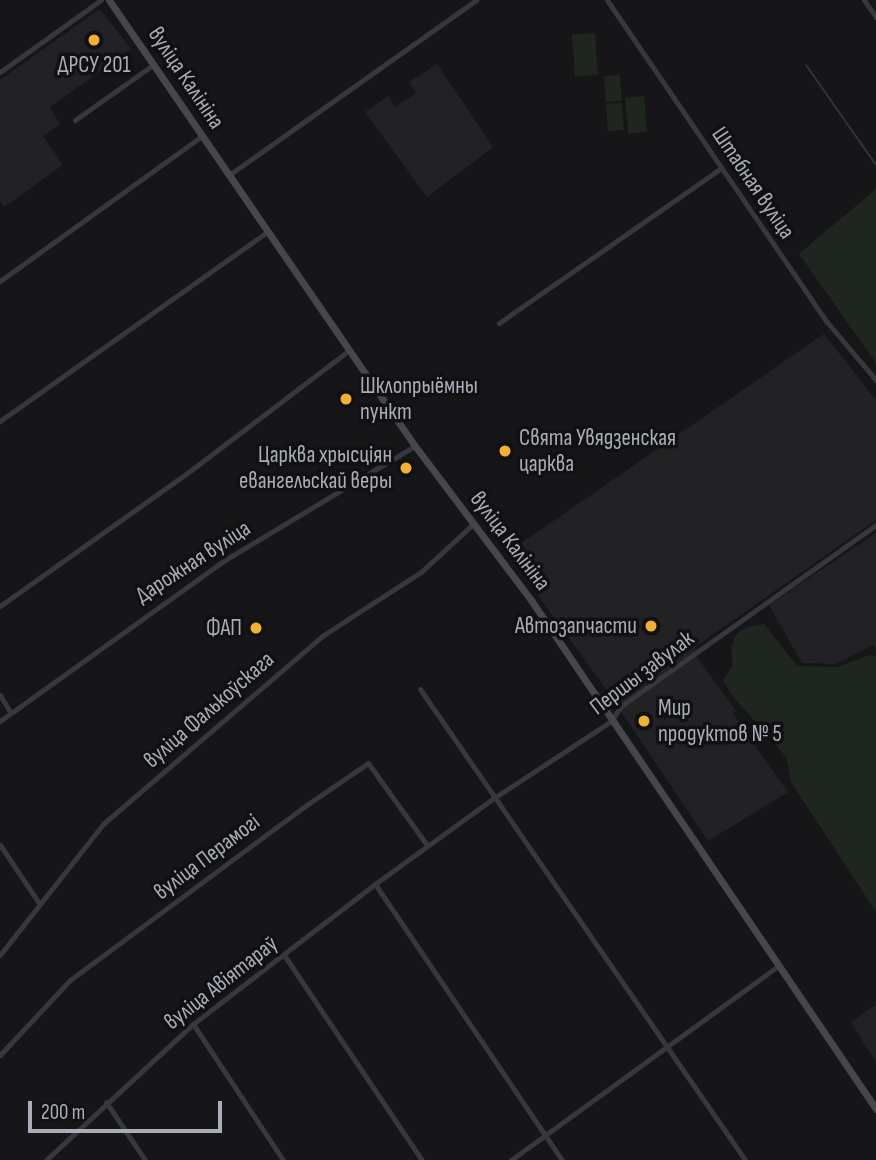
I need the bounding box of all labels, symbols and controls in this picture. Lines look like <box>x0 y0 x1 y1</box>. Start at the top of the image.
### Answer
street label: вуліца Калініна <box>142 22 230 134</box>
marker: ДРСУ 201 <box>86 32 102 48</box>
place label: ДРСУ 201 <box>57 51 131 79</box>
street label: Штабная вуліца <box>705 122 801 244</box>
place label: Шклопрыёмны пункт <box>360 372 478 426</box>
marker: Шклопрыёмны пункт <box>338 391 354 407</box>
place label: Свята Увядзенская царква <box>519 424 676 478</box>
place label: Царква хрысціян евангельскай веры <box>239 441 392 495</box>
marker: Свята Увядзенская царква <box>497 443 513 459</box>
marker: Царква хрысціян евангельскай веры <box>398 460 414 476</box>
street label: вуліца Калініна <box>464 486 556 596</box>
street label: Дарожная вуліца <box>130 515 256 609</box>
place label: Автозапчасти <box>515 612 637 640</box>
place label: ФАП <box>206 614 242 642</box>
marker: Автозапчасти <box>643 618 659 634</box>
marker: ФАП <box>248 620 264 636</box>
street label: Першы завулак <box>585 625 699 721</box>
street label: вуліца Фалькоўскага <box>138 646 280 774</box>
place label: Мир продуктов № 5 <box>658 694 782 748</box>
marker: Мир продуктов № 5 <box>636 713 652 729</box>
street label: вуліца Перамогі <box>148 808 266 906</box>
street label: вуліца Авіятараў <box>159 930 283 1036</box>
scale bar <box>32 1086 226 1130</box>
text: 200 m <box>41 1100 85 1125</box>

